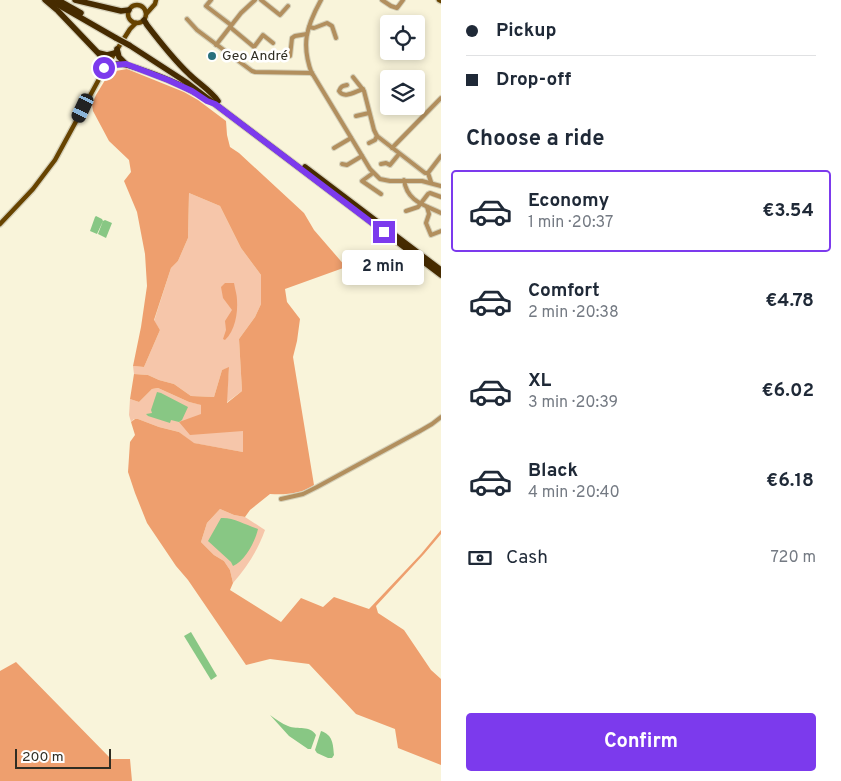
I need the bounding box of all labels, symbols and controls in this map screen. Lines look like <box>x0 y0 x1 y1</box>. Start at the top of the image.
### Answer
map controls <box>380 15 425 115</box>
button: locate <box>380 15 425 60</box>
text: Pickup <box>496 19 556 43</box>
place label: Geo André <box>222 48 288 65</box>
marker: Geo André <box>206 50 218 62</box>
route start <box>93 57 115 79</box>
text: Drop-off <box>496 68 571 92</box>
button: layers <box>380 70 425 115</box>
car <box>69 91 96 125</box>
text: Choose a ride <box>466 126 604 153</box>
icon: car <box>468 189 513 234</box>
text: Economy <box>528 189 609 213</box>
text: €3.54 <box>762 199 814 223</box>
text: 1 min · 20:37 <box>528 213 613 233</box>
route end <box>373 221 395 243</box>
callout: 2 min <box>343 250 425 284</box>
text: 2 min <box>362 257 404 277</box>
icon: car <box>468 279 513 324</box>
text: Comfort <box>528 279 600 303</box>
text: €4.78 <box>765 289 814 313</box>
text: 2 min · 20:38 <box>528 303 619 323</box>
icon: car <box>468 369 513 414</box>
text: XL <box>528 369 551 393</box>
text: €6.02 <box>762 379 814 403</box>
text: 3 min · 20:39 <box>528 393 618 413</box>
icon: car <box>468 459 513 504</box>
text: Black <box>528 459 578 483</box>
text: €6.18 <box>766 469 814 493</box>
text: 4 min · 20:40 <box>528 483 620 503</box>
icon: cash <box>466 544 494 572</box>
text: Cash <box>506 546 548 570</box>
text: 720 m <box>771 548 816 568</box>
button: Confirm <box>466 713 816 771</box>
scale bar <box>15 746 111 769</box>
text: 200 m <box>22 749 64 766</box>

